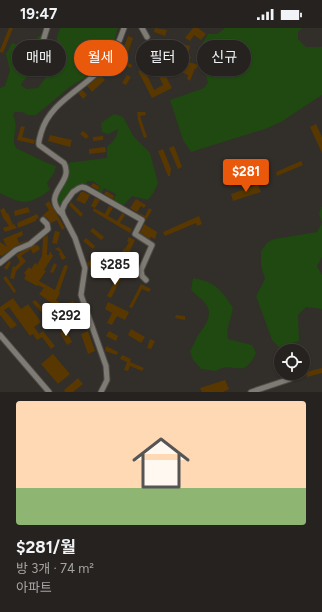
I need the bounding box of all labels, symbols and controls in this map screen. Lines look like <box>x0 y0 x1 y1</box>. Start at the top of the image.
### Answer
text: 19:47 <box>20 5 57 23</box>
chip: 매매 <box>12 40 66 76</box>
chip: 월세 <box>74 40 128 76</box>
chip: 필터 <box>136 40 189 76</box>
chip: 신규 <box>197 40 251 76</box>
pin: $281 <box>222 159 270 193</box>
text: $281 <box>232 164 260 179</box>
pin: $285 <box>91 252 139 286</box>
text: $285 <box>100 257 130 272</box>
pin: $292 <box>42 303 90 337</box>
text: $292 <box>51 308 81 323</box>
map controls <box>274 344 310 380</box>
button: locate <box>274 344 310 380</box>
icon: home <box>125 427 197 499</box>
text: $281/월 <box>16 537 76 557</box>
text: 방 3개 · 74 m² <box>16 561 94 576</box>
text: 아파트 <box>16 580 52 595</box>

